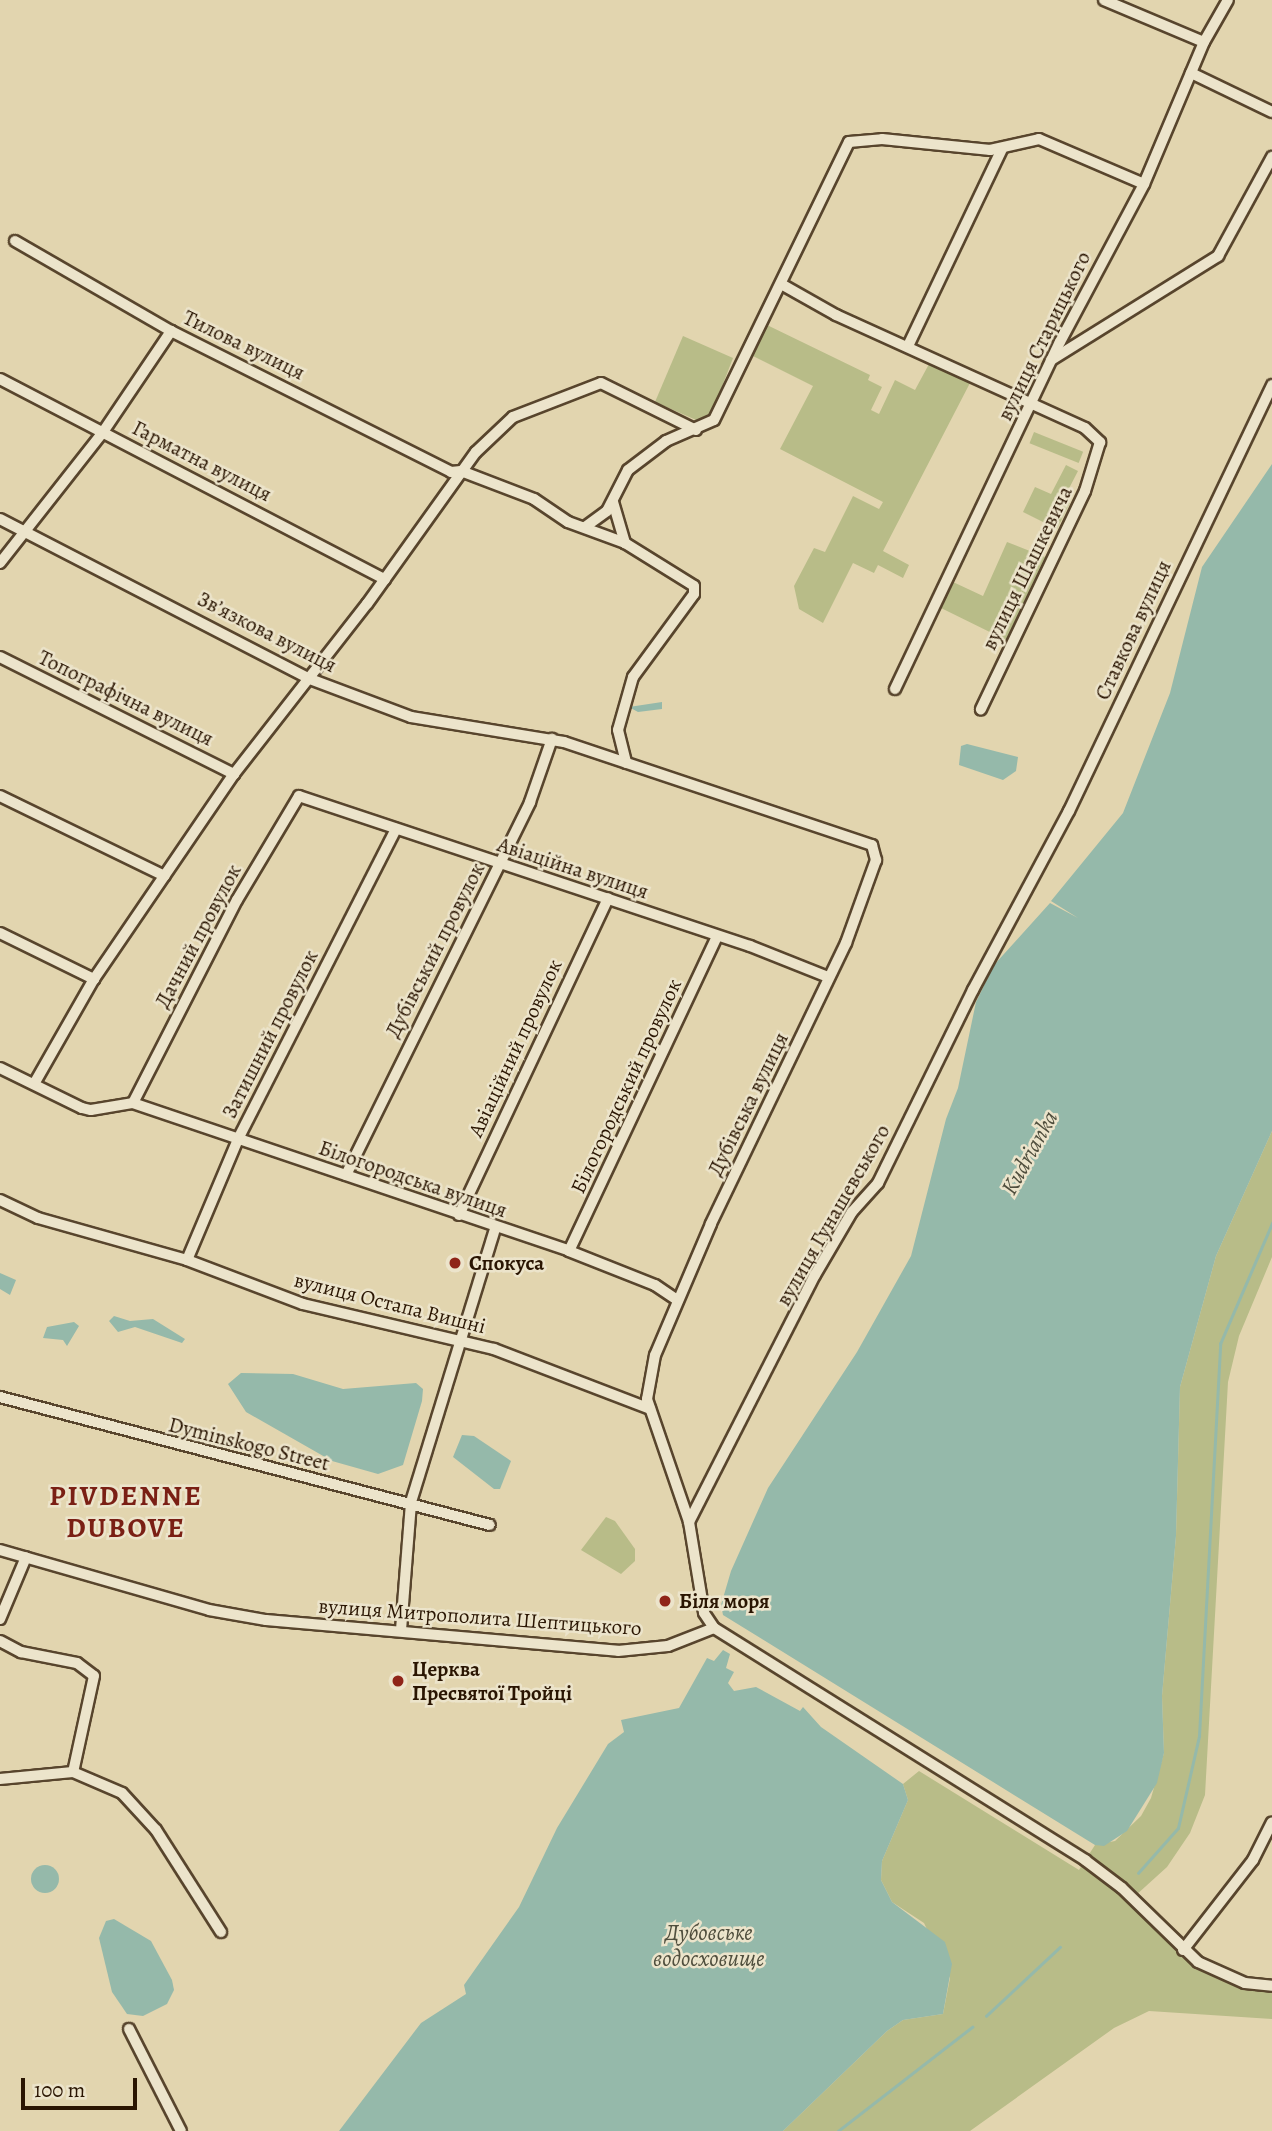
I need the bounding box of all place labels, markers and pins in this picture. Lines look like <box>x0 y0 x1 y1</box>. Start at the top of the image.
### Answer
place label: Спокуса <box>469 1250 544 1276</box>
marker: Спокуса <box>447 1255 463 1271</box>
place label: Біля моря <box>679 1588 770 1614</box>
marker: Біля моря <box>657 1593 673 1609</box>
place label: Церква Пресвятої Тройці <box>412 1656 572 1706</box>
marker: Церква Пресвятої Тройці <box>390 1673 406 1689</box>

